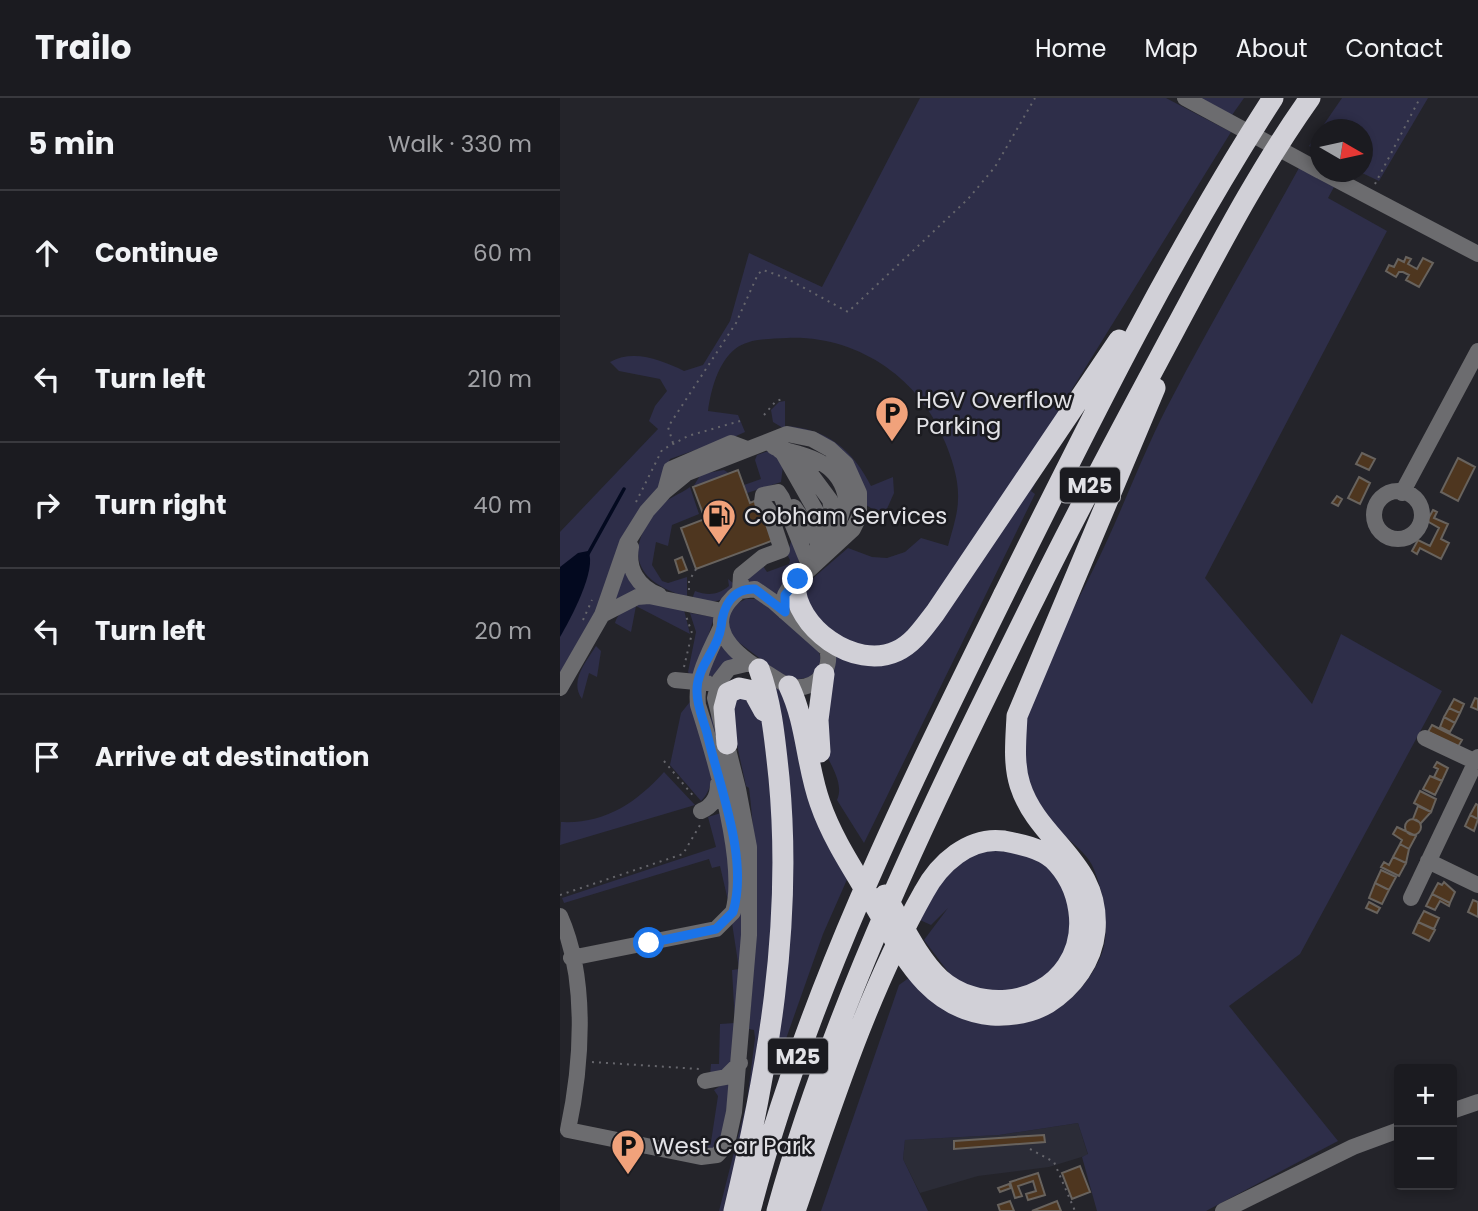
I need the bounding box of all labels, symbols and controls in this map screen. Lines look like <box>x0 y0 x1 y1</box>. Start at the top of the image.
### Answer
text: Trailo <box>35 24 132 71</box>
text: Home <box>1035 32 1107 65</box>
text: Map <box>1145 32 1198 65</box>
text: About <box>1236 32 1307 65</box>
text: Contact <box>1345 32 1443 65</box>
north arrow <box>1310 119 1373 182</box>
text: 5 min <box>28 122 115 165</box>
text: Walk · 330 m <box>388 128 532 160</box>
icon: ahead <box>28 234 66 272</box>
text: Continue <box>95 235 218 271</box>
text: 60 m <box>473 237 532 269</box>
icon: left <box>28 360 66 398</box>
text: Turn left <box>95 361 206 397</box>
text: 210 m <box>467 363 532 395</box>
place label: HGV Overflow Parking <box>916 384 1072 442</box>
parking icon: HGV Overflow Parking <box>873 394 911 443</box>
road number: M25 <box>1060 468 1120 502</box>
icon: right <box>28 486 66 524</box>
text: Turn right <box>95 487 227 523</box>
text: 40 m <box>473 489 532 521</box>
fuel station icon: Cobham Services <box>700 497 738 546</box>
place label: Cobham Services <box>744 500 947 532</box>
route end <box>782 563 813 594</box>
icon: left <box>28 612 66 650</box>
text: Turn left <box>95 613 206 649</box>
text: 20 m <box>474 615 532 647</box>
icon: arrive <box>28 738 66 776</box>
text: Arrive at destination <box>95 739 370 775</box>
route start <box>633 927 664 958</box>
road number: M25 <box>768 1038 828 1074</box>
map controls <box>1394 1064 1457 1190</box>
button: + <box>1394 1064 1457 1127</box>
parking icon: West Car Park <box>609 1127 647 1176</box>
button: − <box>1394 1127 1457 1190</box>
place label: West Car Park <box>652 1130 813 1162</box>

